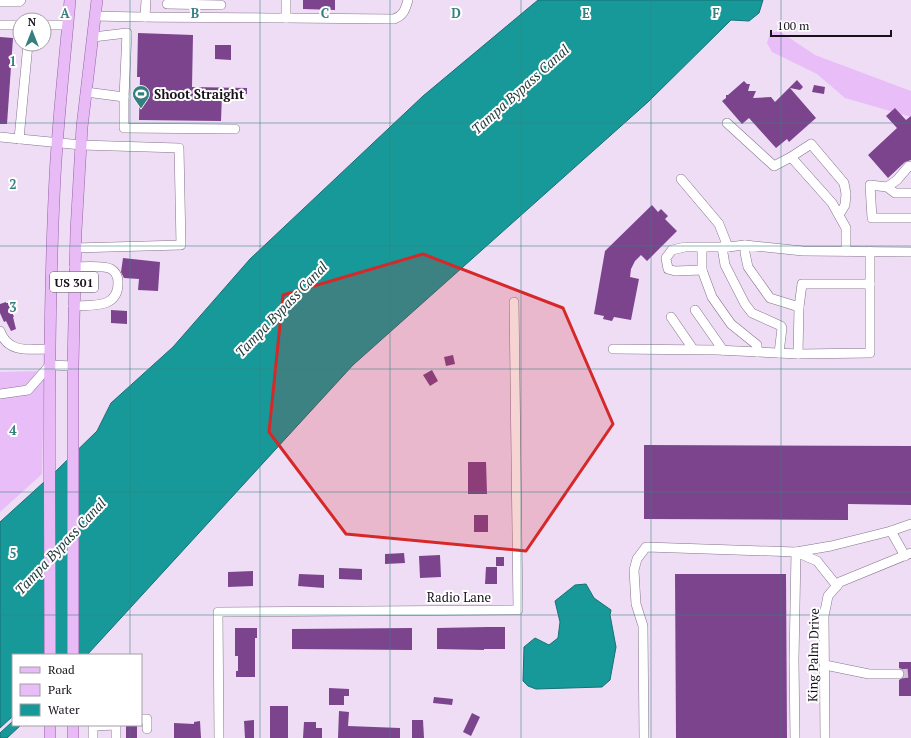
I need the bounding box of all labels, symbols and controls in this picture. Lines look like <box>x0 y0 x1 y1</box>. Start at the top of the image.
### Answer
text: A <box>60 4 70 22</box>
text: B <box>191 4 199 22</box>
text: C <box>321 4 329 22</box>
text: D <box>451 4 461 22</box>
text: E <box>582 4 590 22</box>
text: F <box>712 4 720 22</box>
north arrow <box>12 12 52 52</box>
scale bar <box>771 12 891 38</box>
text: N <box>28 15 37 29</box>
text: 100 m <box>777 18 810 33</box>
water label: Tampa Bypass Canal <box>467 40 573 138</box>
text: 1 <box>9 52 17 70</box>
sports icon: Shoot Straight <box>131 84 151 109</box>
place label: Shoot Straight <box>154 85 245 103</box>
text: 2 <box>9 175 17 193</box>
water label: Tampa Bypass Canal <box>231 257 331 361</box>
road number: US 301 <box>50 272 98 292</box>
text: 3 <box>9 298 17 316</box>
text: 4 <box>9 421 17 439</box>
water label: Tampa Bypass Canal <box>10 494 110 598</box>
text: 5 <box>9 544 17 562</box>
street label: Radio Lane <box>427 588 491 606</box>
street label: King Palm Drive <box>803 608 823 702</box>
legend <box>12 654 142 726</box>
text: Road <box>48 662 75 677</box>
text: Park <box>48 682 73 697</box>
text: Water <box>48 702 80 717</box>

